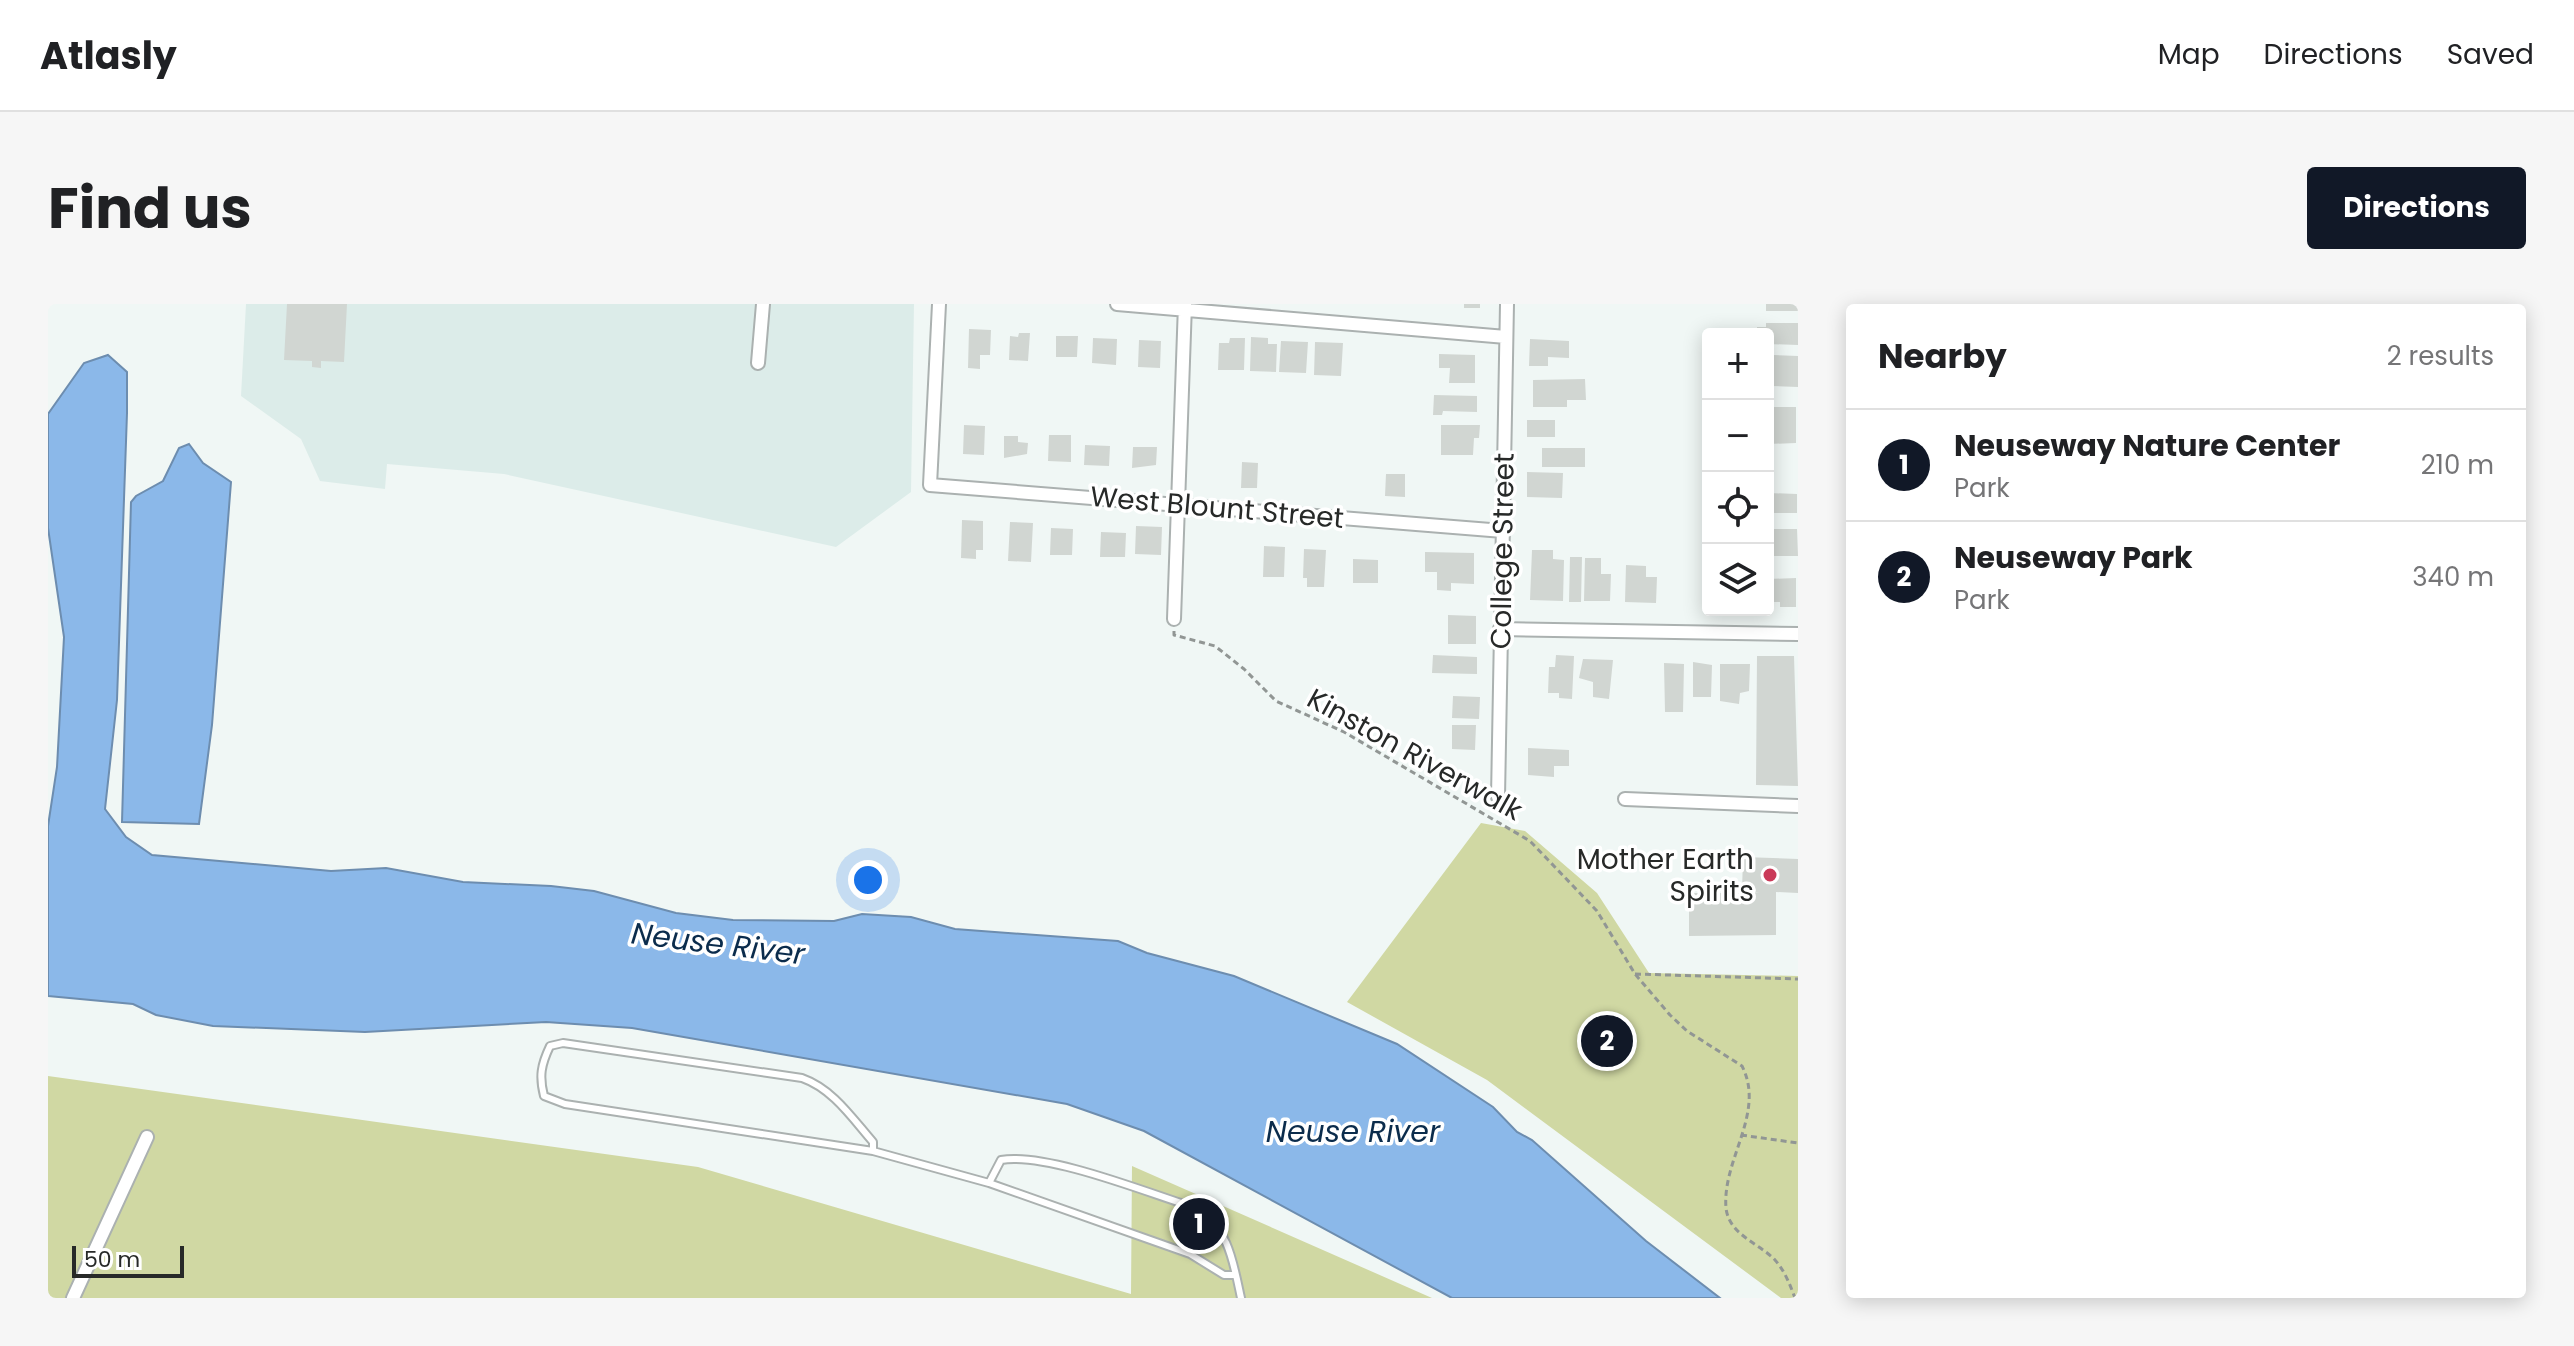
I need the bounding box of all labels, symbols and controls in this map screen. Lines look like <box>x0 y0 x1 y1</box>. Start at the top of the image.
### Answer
text: Atlasly <box>40 29 177 82</box>
text: Map <box>2158 35 2220 74</box>
text: Directions <box>2264 35 2403 74</box>
text: Saved <box>2447 35 2534 74</box>
button: Directions <box>2307 167 2526 249</box>
text: Find us <box>48 169 252 248</box>
map controls <box>1702 328 1774 616</box>
button: + <box>1702 328 1774 400</box>
text: Nearby <box>1878 332 2007 380</box>
text: 2 results <box>2387 338 2494 374</box>
button: − <box>1702 400 1774 472</box>
text: Neuseway Nature Center <box>1954 424 2340 467</box>
text: 1 <box>1899 447 1909 483</box>
text: 210 m <box>2421 447 2494 483</box>
street label: College Street <box>1481 452 1524 650</box>
text: Park <box>1954 470 2010 506</box>
button: locate <box>1702 472 1774 544</box>
street label: West Blount Street <box>1089 477 1345 538</box>
text: Neuseway Park <box>1954 536 2193 579</box>
button: layers <box>1702 544 1774 616</box>
text: 2 <box>1897 559 1911 595</box>
text: 340 m <box>2412 559 2494 595</box>
text: Park <box>1954 582 2010 618</box>
street label: Kinston Riverwalk <box>1300 679 1530 830</box>
place label: Mother Earth Spirits <box>1577 840 1754 911</box>
your location <box>848 860 888 900</box>
marker: Mother Earth Spirits <box>1761 866 1779 884</box>
water label: Neuse River <box>629 912 808 976</box>
pin: 2 <box>1581 1011 1633 1071</box>
water label: Neuse River <box>1266 1110 1441 1153</box>
pin: 1 <box>1173 1194 1225 1254</box>
scale bar <box>72 1242 184 1278</box>
text: 50 m <box>84 1244 140 1275</box>

